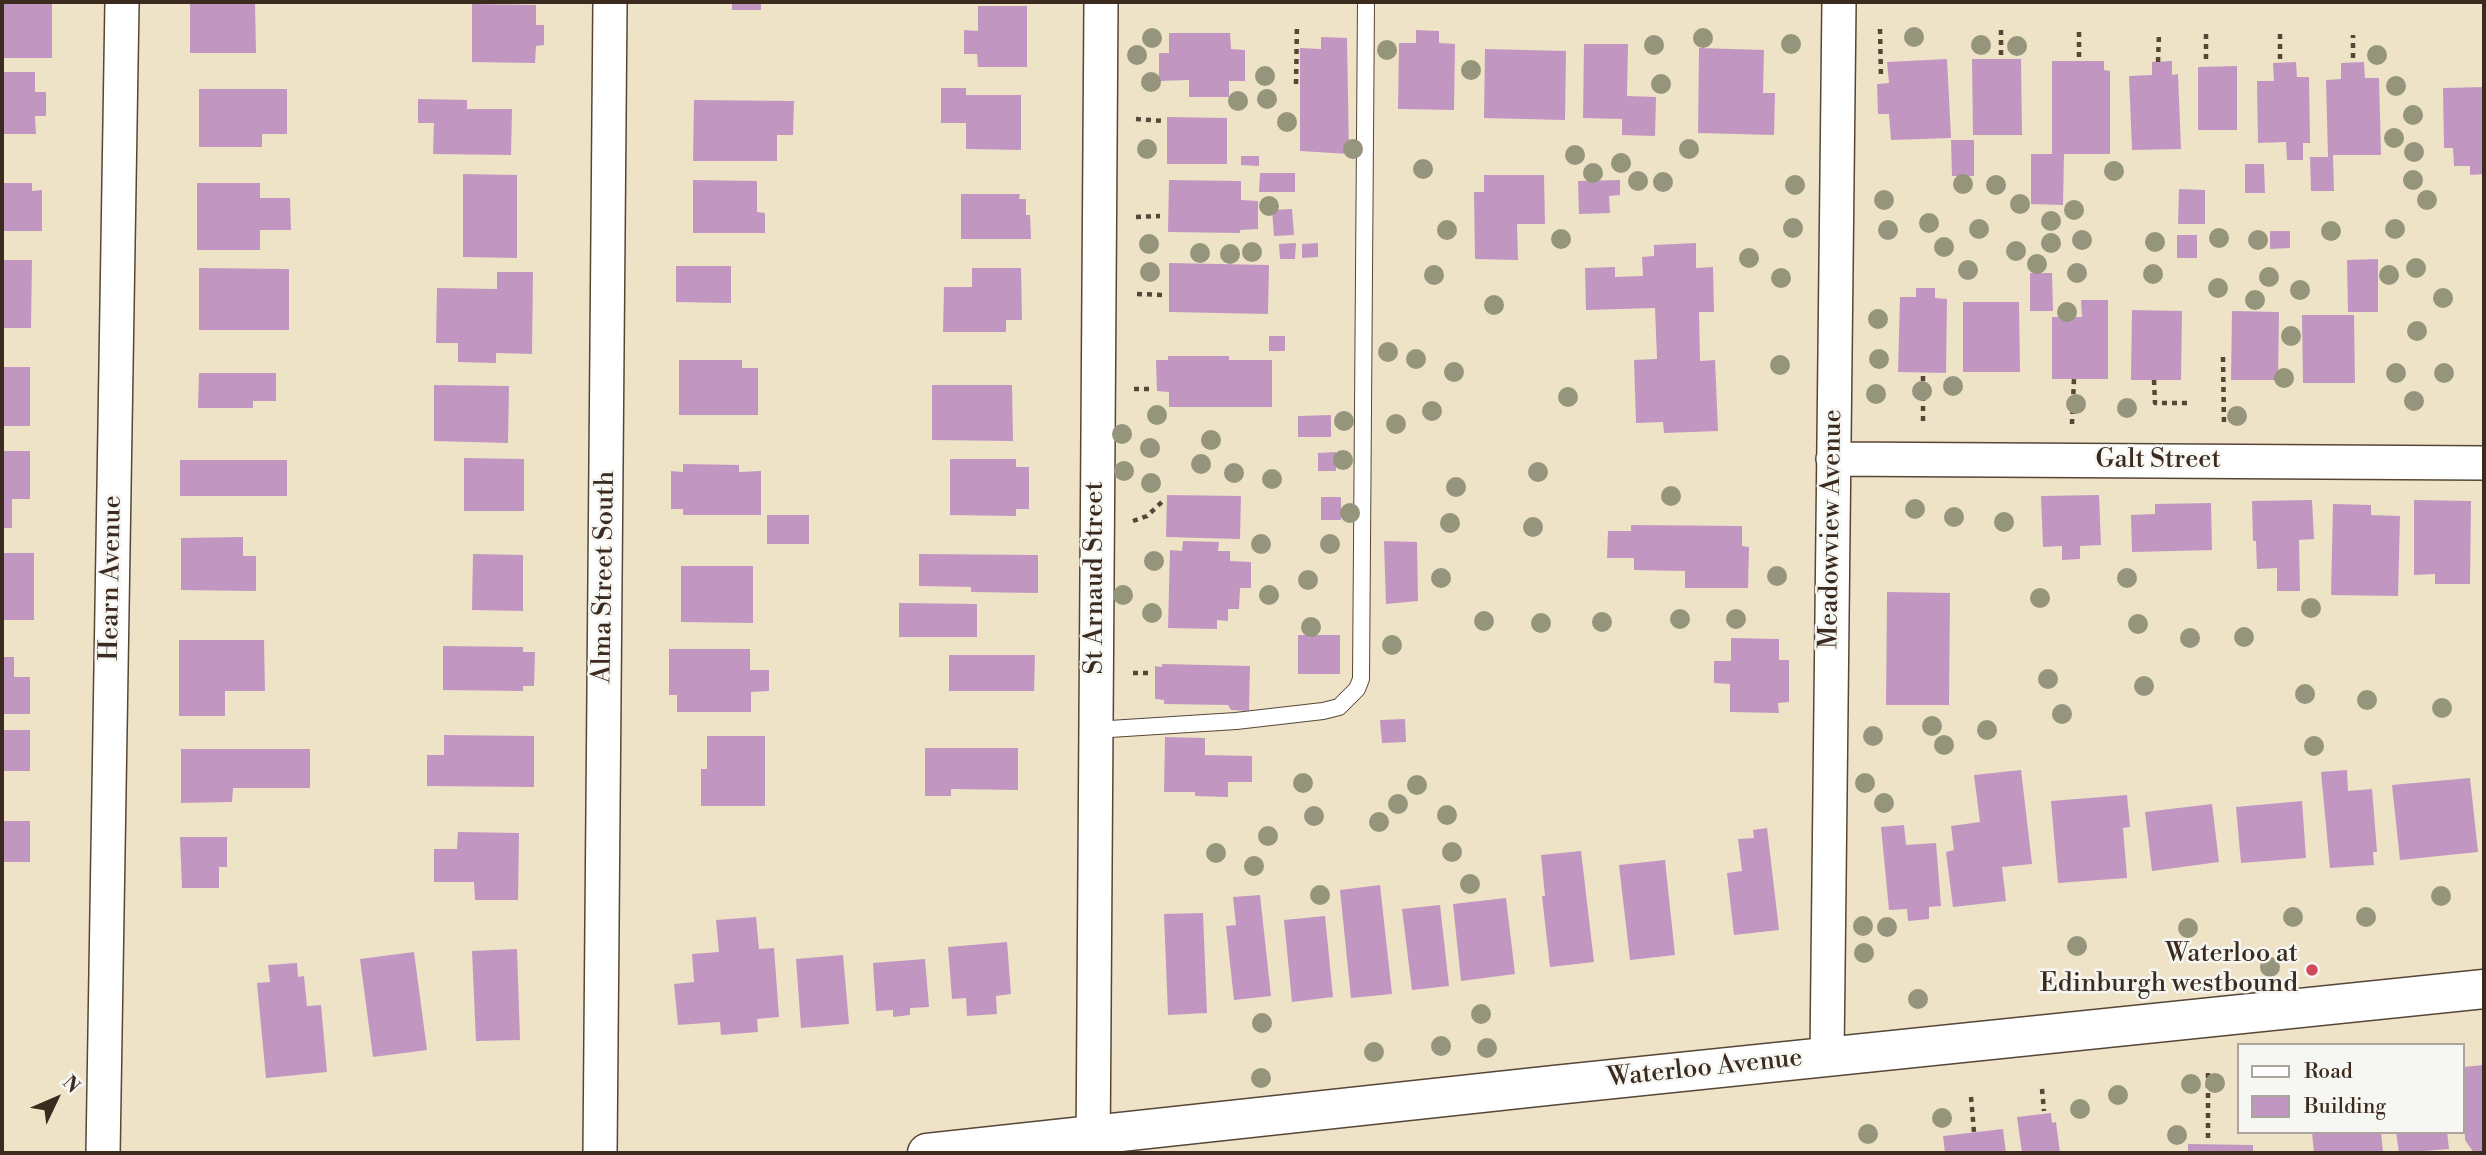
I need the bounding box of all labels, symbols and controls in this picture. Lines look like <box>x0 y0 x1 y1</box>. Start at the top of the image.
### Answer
street label: Meadowview Avenue <box>1814 409 1850 649</box>
street label: Galt Street <box>2095 445 2221 477</box>
street label: Alma Street South <box>588 471 622 683</box>
street label: St Arnaud Street <box>1080 481 1112 675</box>
street label: Hearn Avenue <box>95 495 129 661</box>
place label: Waterloo at Edinburgh westbound <box>2040 939 2298 1000</box>
marker: Waterloo at Edinburgh westbound <box>2304 962 2320 978</box>
street label: Waterloo Avenue <box>1606 1043 1804 1095</box>
legend <box>2238 1043 2465 1134</box>
text: Road <box>2304 1059 2353 1085</box>
north arrow <box>21 1064 91 1134</box>
text: N <box>57 1071 85 1098</box>
text: Building <box>2304 1094 2386 1120</box>

